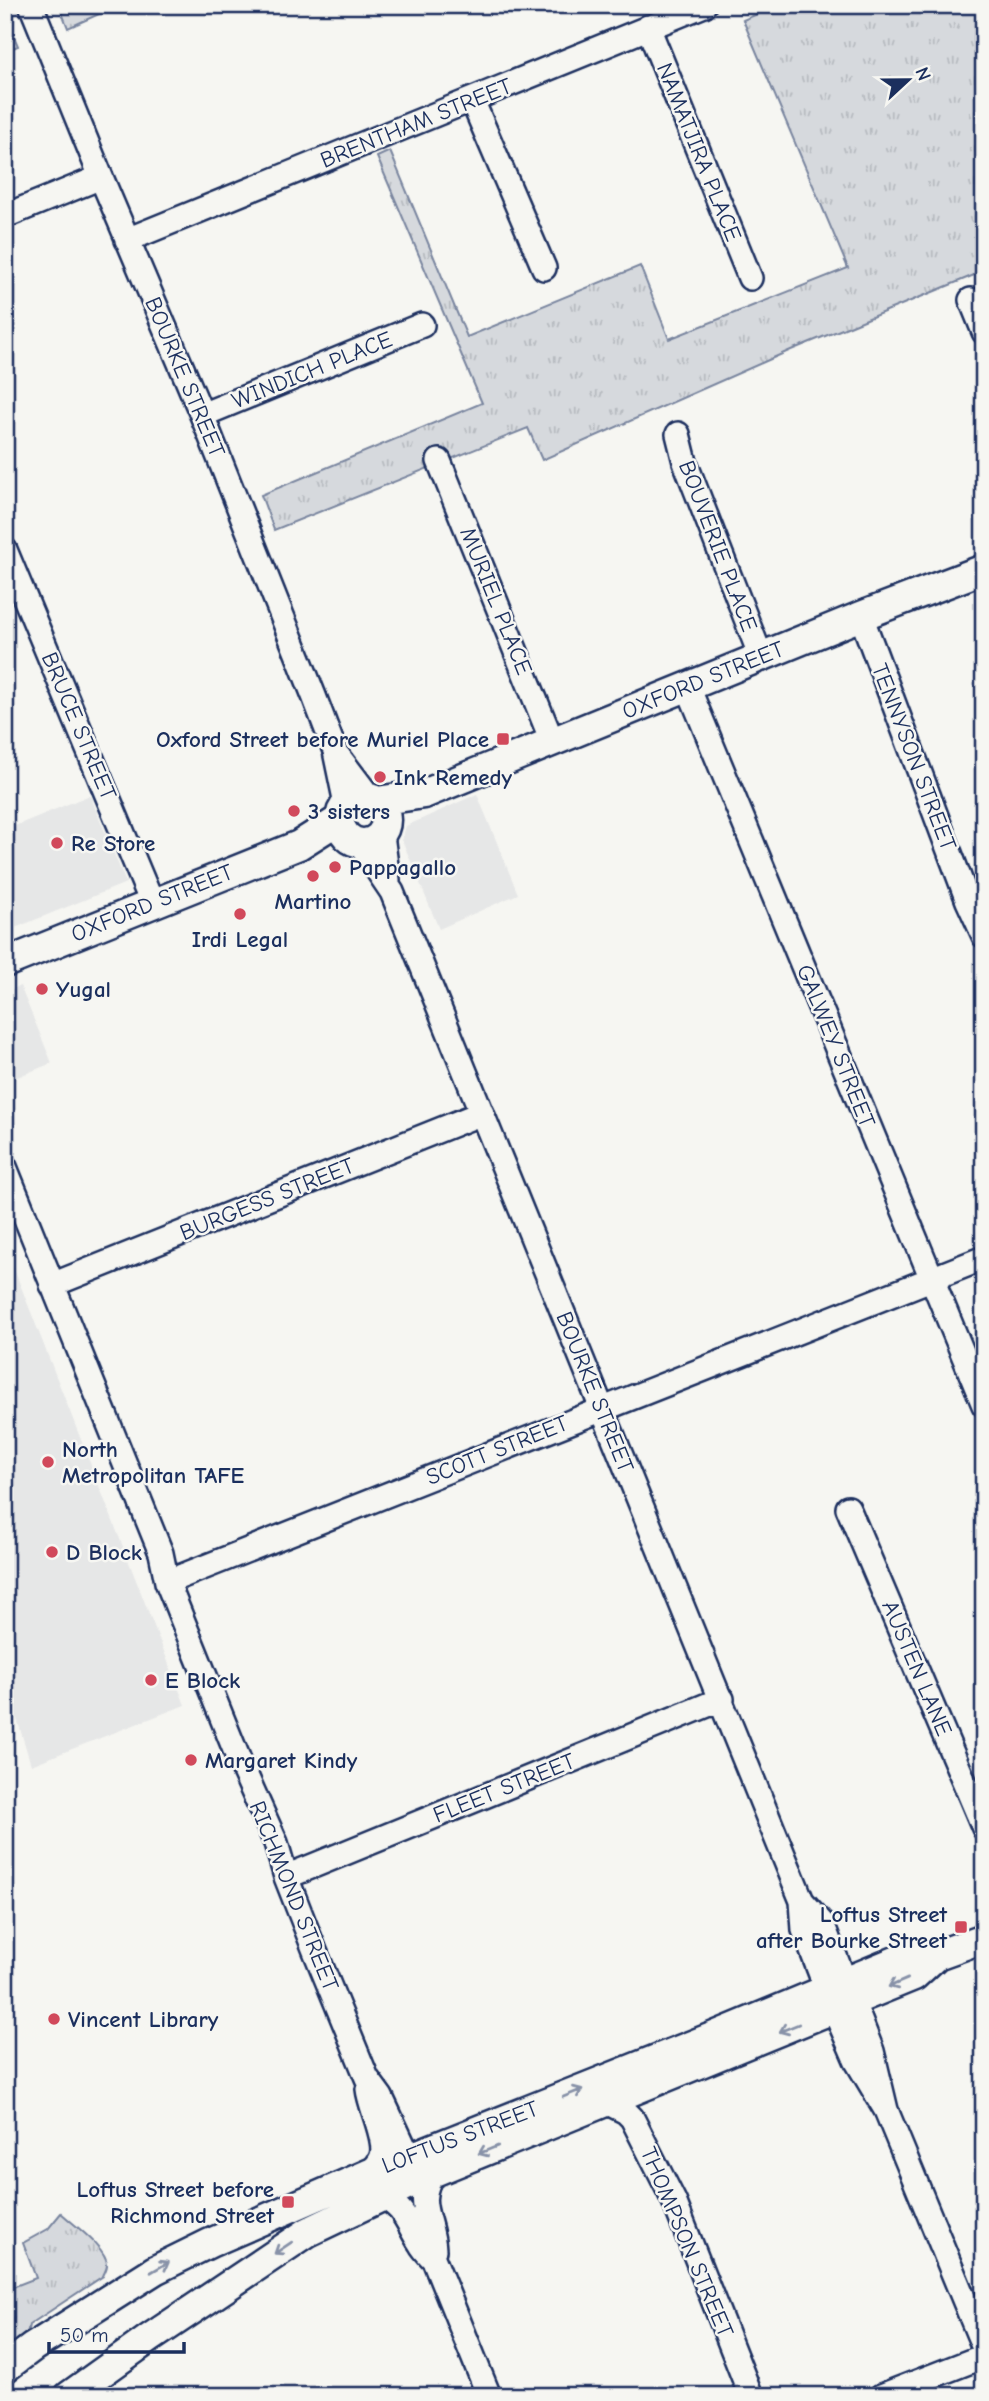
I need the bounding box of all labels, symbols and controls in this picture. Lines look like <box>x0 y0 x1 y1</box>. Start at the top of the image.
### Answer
north arrow <box>874 46 944 116</box>
street label: NAMATJIRA PLACE <box>651 59 747 245</box>
text: N <box>910 64 935 84</box>
street label: BRENTHAM STREET <box>316 72 516 174</box>
street label: BOURKE STREET <box>139 293 231 461</box>
street label: WINDICH PLACE <box>228 326 396 414</box>
street label: BOUVERIE PLACE <box>673 457 763 635</box>
street label: MURIEL PLACE <box>454 523 538 679</box>
street label: OXFORD STREET <box>618 635 788 725</box>
street label: BRUCE STREET <box>36 648 122 804</box>
street label: TENNYSON STREET <box>866 660 962 854</box>
place label: Oxford Street before Muriel Place <box>156 726 489 753</box>
marker: Oxford Street before Muriel Place <box>495 731 511 747</box>
place label: Ink Remedy <box>394 764 513 791</box>
marker: Ink Remedy <box>372 769 388 785</box>
place label: 3 sisters <box>308 798 390 825</box>
marker: 3 sisters <box>286 803 302 819</box>
place label: Re Store <box>71 830 155 857</box>
marker: Re Store <box>49 835 65 851</box>
place label: Pappagallo <box>349 854 456 881</box>
street label: OXFORD STREET <box>67 858 237 948</box>
marker: Pappagallo <box>327 859 343 875</box>
marker: Martino <box>305 868 321 884</box>
place label: Martino <box>274 888 352 915</box>
marker: Irdi Legal <box>232 906 248 922</box>
place label: Irdi Legal <box>192 926 288 953</box>
street label: GALWEY STREET <box>791 961 881 1131</box>
place label: Yugal <box>56 976 111 1003</box>
marker: Yugal <box>34 981 50 997</box>
street label: BURGESS STREET <box>176 1152 358 1246</box>
street label: BOURKE STREET <box>550 1308 640 1476</box>
street label: SCOTT STREET <box>422 1409 572 1491</box>
place label: North Metropolitan TAFE <box>62 1436 245 1489</box>
marker: North Metropolitan TAFE <box>40 1454 56 1470</box>
place label: D Block <box>66 1539 142 1566</box>
marker: D Block <box>44 1544 60 1560</box>
street label: AUSTEN LANE <box>876 1596 958 1740</box>
place label: E Block <box>165 1667 240 1694</box>
marker: E Block <box>143 1672 159 1688</box>
place label: Margaret Kindy <box>205 1747 358 1774</box>
street label: FLEET STREET <box>429 1747 579 1829</box>
marker: Margaret Kindy <box>183 1752 199 1768</box>
street label: RICHMOND STREET <box>244 1797 344 1995</box>
place label: Loftus Street after Bourke Street <box>756 1901 947 1954</box>
marker: Loftus Street after Bourke Street <box>953 1919 969 1935</box>
one-way arrow <box>887 1977 909 1990</box>
place label: Vincent Library <box>68 2006 219 2033</box>
marker: Vincent Library <box>46 2011 62 2027</box>
one-way arrow <box>779 2022 801 2035</box>
one-way arrow <box>561 2086 583 2099</box>
street label: LOFTUS STREET <box>378 2095 542 2179</box>
street label: THOMPSON STREET <box>635 2143 739 2341</box>
one-way arrow <box>477 2144 499 2157</box>
place label: Loftus Street before Richmond Street <box>77 2176 274 2229</box>
marker: Loftus Street before Richmond Street <box>280 2194 296 2210</box>
one-way arrow <box>274 2241 293 2256</box>
one-way arrow <box>150 2260 170 2274</box>
scale bar <box>49 2310 184 2354</box>
text: 50 m <box>60 2323 109 2347</box>

